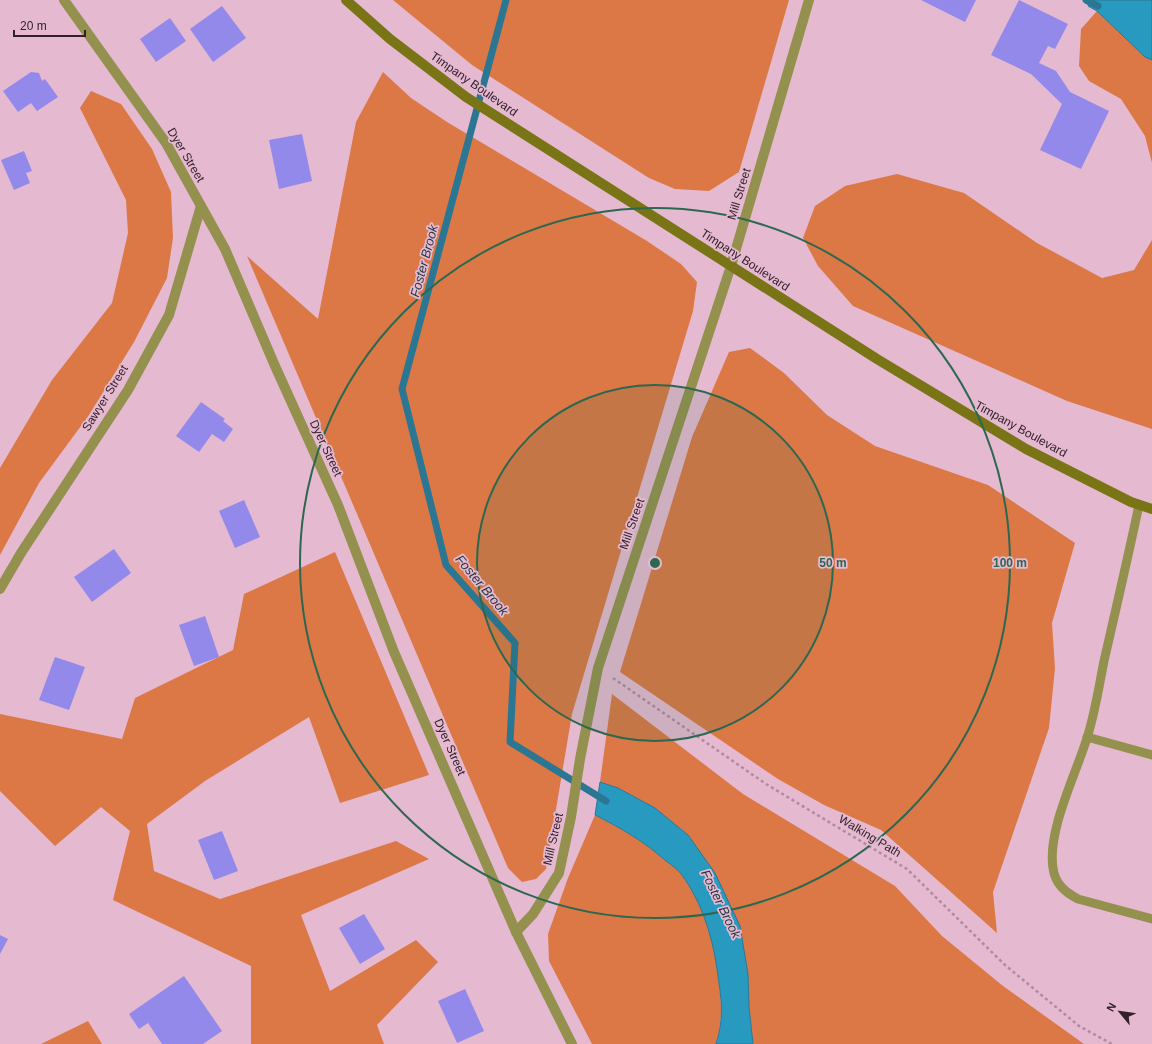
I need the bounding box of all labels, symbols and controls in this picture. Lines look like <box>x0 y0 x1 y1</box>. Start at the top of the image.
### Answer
scale bar <box>14 12 85 38</box>
text: 20 m <box>20 19 47 33</box>
street label: Timpany Boulevard <box>428 49 520 119</box>
street label: Dyer Street <box>164 125 208 185</box>
street label: Mill Street <box>725 166 754 222</box>
water label: Foster Brook <box>407 222 441 299</box>
street label: Timpany Boulevard <box>698 226 792 294</box>
street label: Sawyer Street <box>79 362 131 434</box>
street label: Timpany Boulevard <box>973 398 1069 460</box>
street label: Dyer Street <box>307 418 345 479</box>
street label: Mill Street <box>617 496 648 551</box>
water label: Foster Brook <box>452 552 513 619</box>
centre of rings <box>648 556 662 570</box>
text: 50 m <box>819 556 847 570</box>
text: 100 m <box>993 556 1027 570</box>
street label: Dyer Street <box>431 716 469 778</box>
street label: Mill Street <box>540 811 566 867</box>
street label: Walking Path <box>836 812 904 860</box>
water label: Foster Brook <box>698 867 745 942</box>
north arrow <box>1100 992 1140 1032</box>
text: N <box>1104 1001 1118 1014</box>

